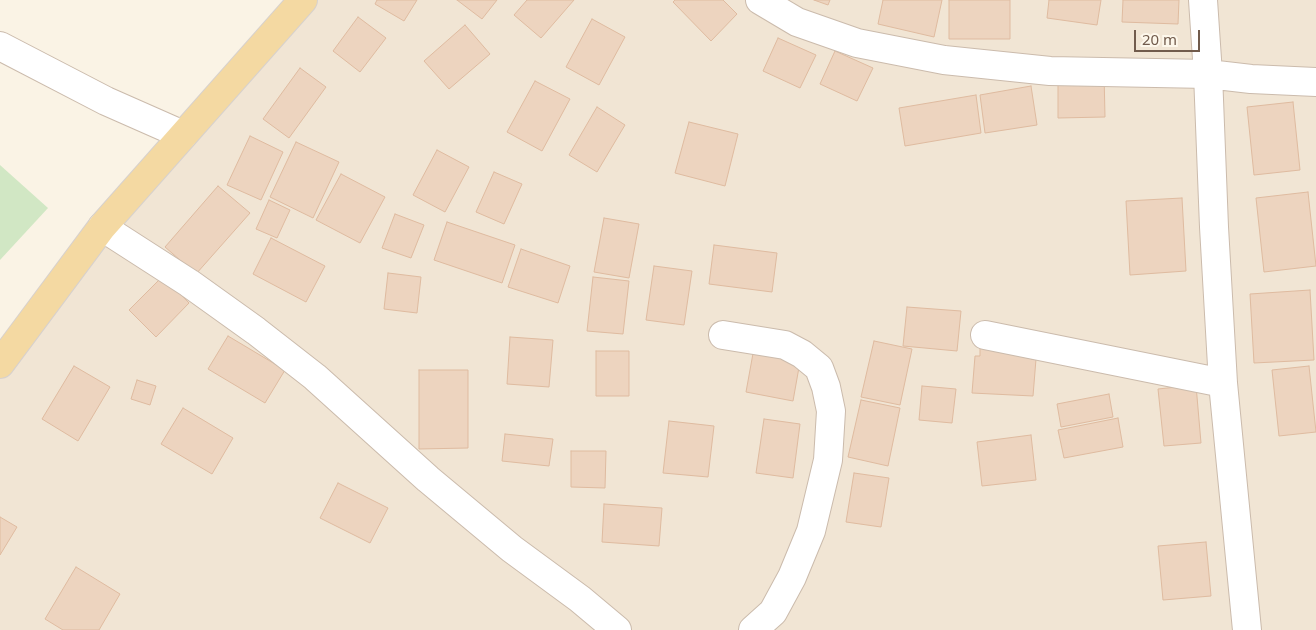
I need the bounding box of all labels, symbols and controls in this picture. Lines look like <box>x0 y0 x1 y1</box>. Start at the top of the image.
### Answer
scale bar <box>1136 20 1202 52</box>
text: 20 m <box>1142 29 1177 49</box>

